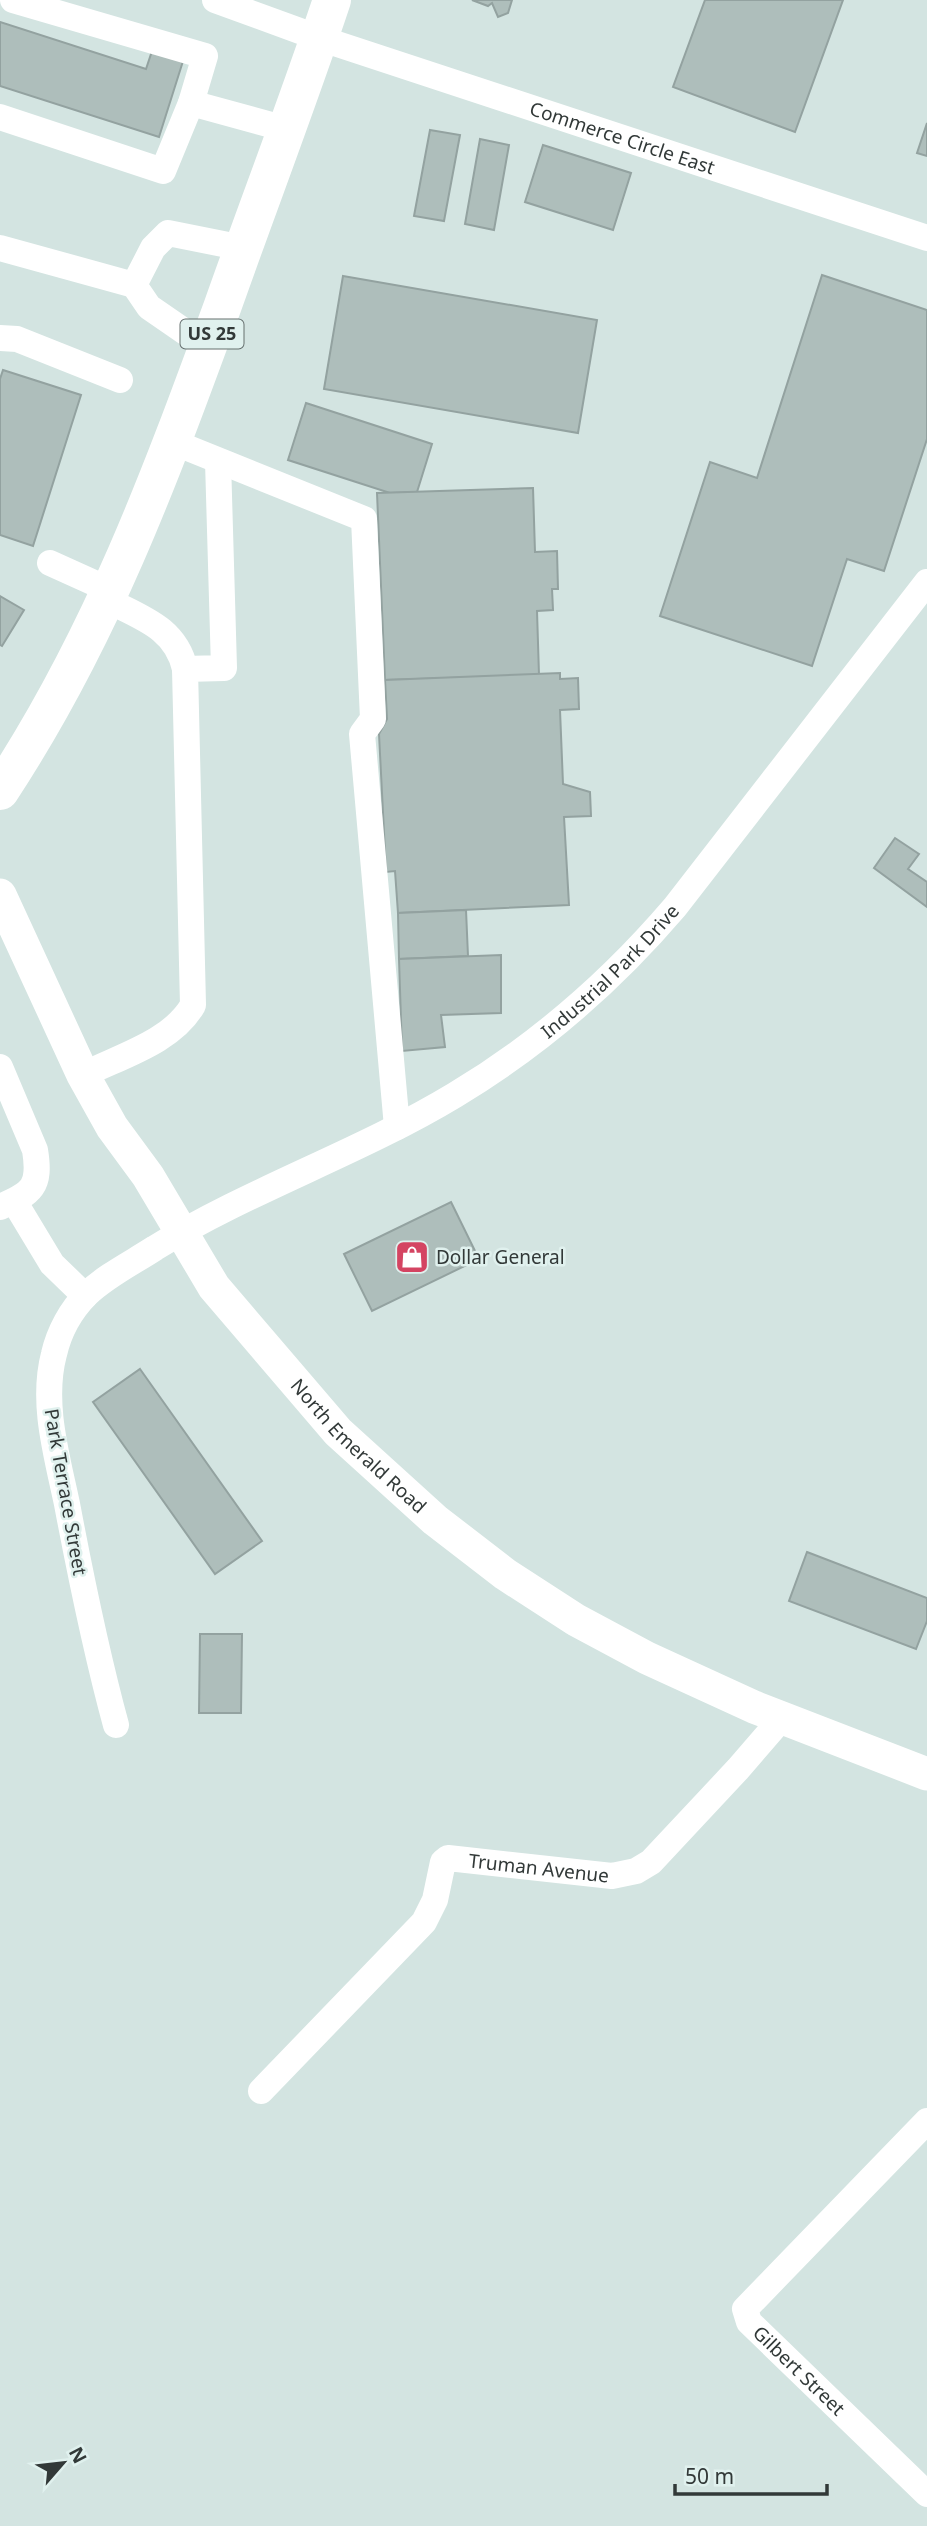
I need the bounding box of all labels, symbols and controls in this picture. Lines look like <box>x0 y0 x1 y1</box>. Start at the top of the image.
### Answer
street label: Commerce Circle East <box>526 95 718 180</box>
road number: US 25 <box>180 320 244 348</box>
street label: Industrial Park Drive <box>535 899 685 1044</box>
shop icon: Dollar General <box>393 1238 431 1276</box>
place label: Dollar General <box>436 1244 565 1270</box>
street label: North Emerald Road <box>285 1373 432 1519</box>
street label: Park Terrace Street <box>39 1407 93 1578</box>
street label: Truman Avenue <box>467 1847 610 1889</box>
street label: Gilbert Street <box>747 2320 851 2421</box>
north arrow <box>28 2428 98 2498</box>
text: N <box>63 2442 93 2468</box>
scale bar <box>675 2452 827 2496</box>
text: 50 m <box>685 2462 734 2490</box>

